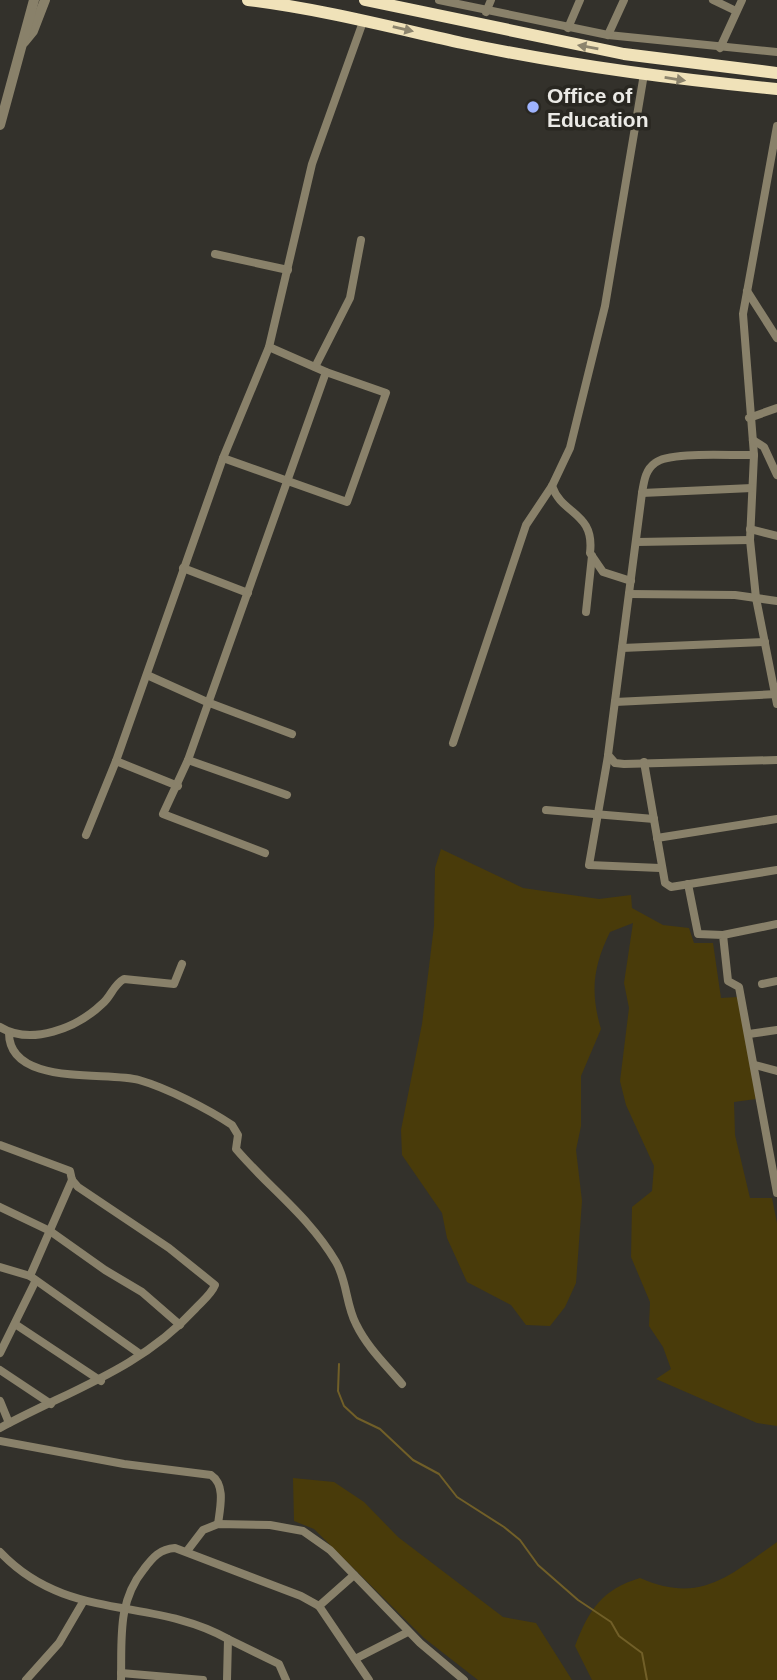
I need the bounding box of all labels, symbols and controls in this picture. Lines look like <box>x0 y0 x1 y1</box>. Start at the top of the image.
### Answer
one-way arrow <box>392 23 414 34</box>
one-way arrow <box>577 42 599 53</box>
one-way arrow <box>664 74 686 85</box>
place label: Office of Education <box>547 84 649 131</box>
marker: Office of Education <box>525 99 541 115</box>

